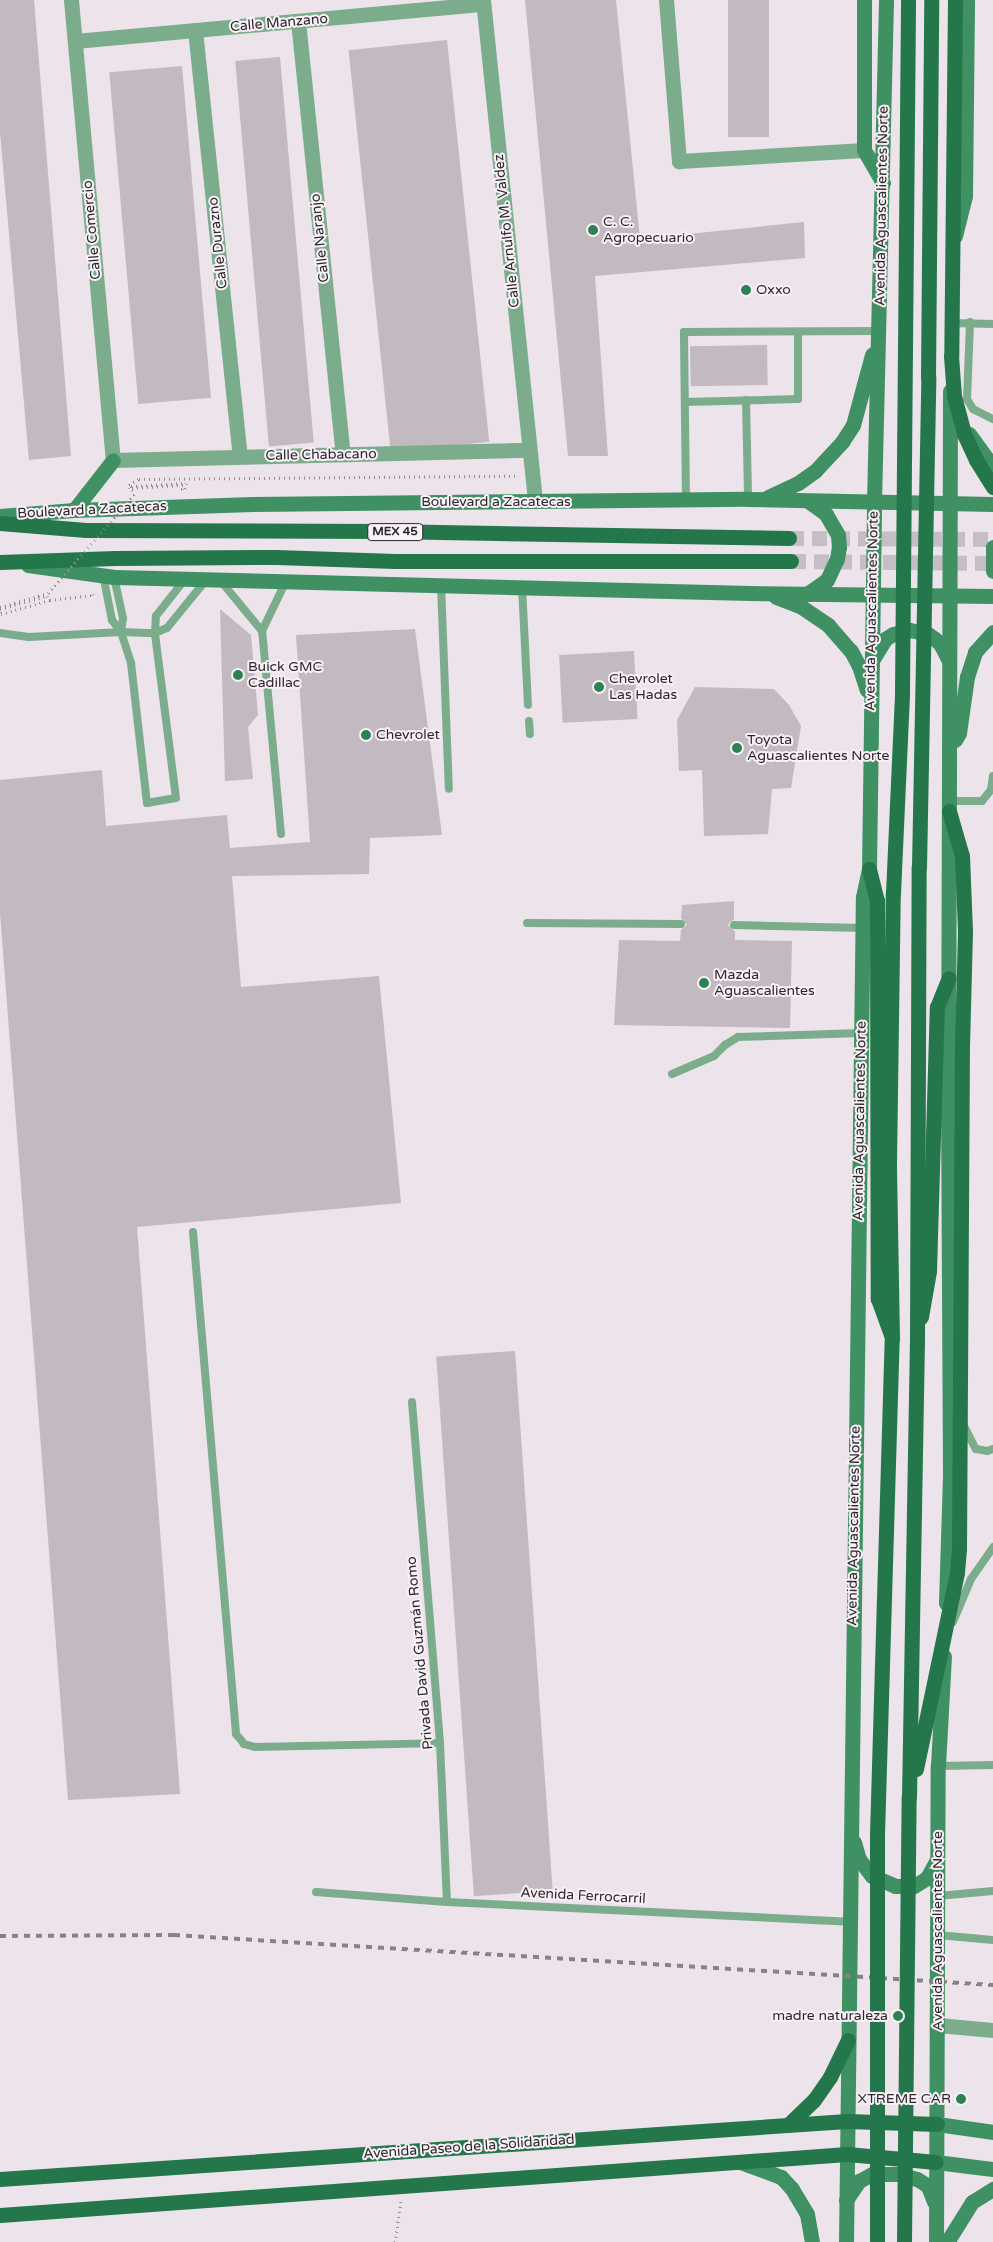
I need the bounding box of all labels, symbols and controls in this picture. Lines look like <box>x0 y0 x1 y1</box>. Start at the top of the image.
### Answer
street label: Calle Manzano <box>229 10 329 36</box>
street label: Avenida Aguascalientes Norte <box>872 106 892 306</box>
street label: Calle Arnulfo M. Valdez <box>491 153 523 309</box>
street label: Calle Comercio <box>79 180 105 280</box>
street label: Calle Naranjo <box>307 193 333 283</box>
street label: Calle Durazno <box>205 196 231 290</box>
place label: C. C. Agropecuario <box>603 214 694 246</box>
marker: C. C. Agropecuario <box>587 224 599 236</box>
place label: Oxxo <box>756 282 791 298</box>
marker: Oxxo <box>740 284 752 296</box>
street label: Calle Chabacano <box>265 446 377 464</box>
street label: Boulevard a Zacatecas <box>421 494 571 510</box>
street label: Boulevard a Zacatecas <box>17 498 167 522</box>
street label: Avenida Aguascalientes Norte <box>862 511 882 711</box>
road number: MEX 45 <box>366 522 424 542</box>
place label: Buick GMC Cadillac <box>248 659 322 692</box>
marker: Buick GMC Cadillac <box>232 669 244 681</box>
place label: Chevrolet Las Hadas <box>609 671 677 704</box>
marker: Chevrolet Las Hadas <box>593 681 605 693</box>
place label: Chevrolet <box>376 727 440 743</box>
marker: Chevrolet <box>360 729 372 741</box>
place label: Toyota Aguascalientes Norte <box>747 732 889 764</box>
marker: Toyota Aguascalientes Norte <box>731 742 743 754</box>
place label: Mazda Aguascalientes <box>714 967 815 1000</box>
marker: Mazda Aguascalientes <box>698 977 710 989</box>
street label: Avenida Aguascalientes Norte <box>850 1021 870 1221</box>
street label: Avenida Aguascalientes Norte <box>844 1426 864 1626</box>
street label: Privada David Guzmán Romo <box>403 1556 437 1750</box>
street label: Avenida Aguascalientes Norte <box>930 1831 946 2031</box>
street label: Avenida Ferrocarril <box>520 1884 646 1908</box>
place label: madre naturaleza <box>772 2008 888 2024</box>
marker: madre naturaleza <box>892 2010 904 2022</box>
place label: XTREME CAR <box>857 2091 951 2107</box>
marker: XTREME CAR <box>955 2093 967 2105</box>
street label: Avenida Paseo de la Solidaridad <box>363 2131 575 2163</box>

